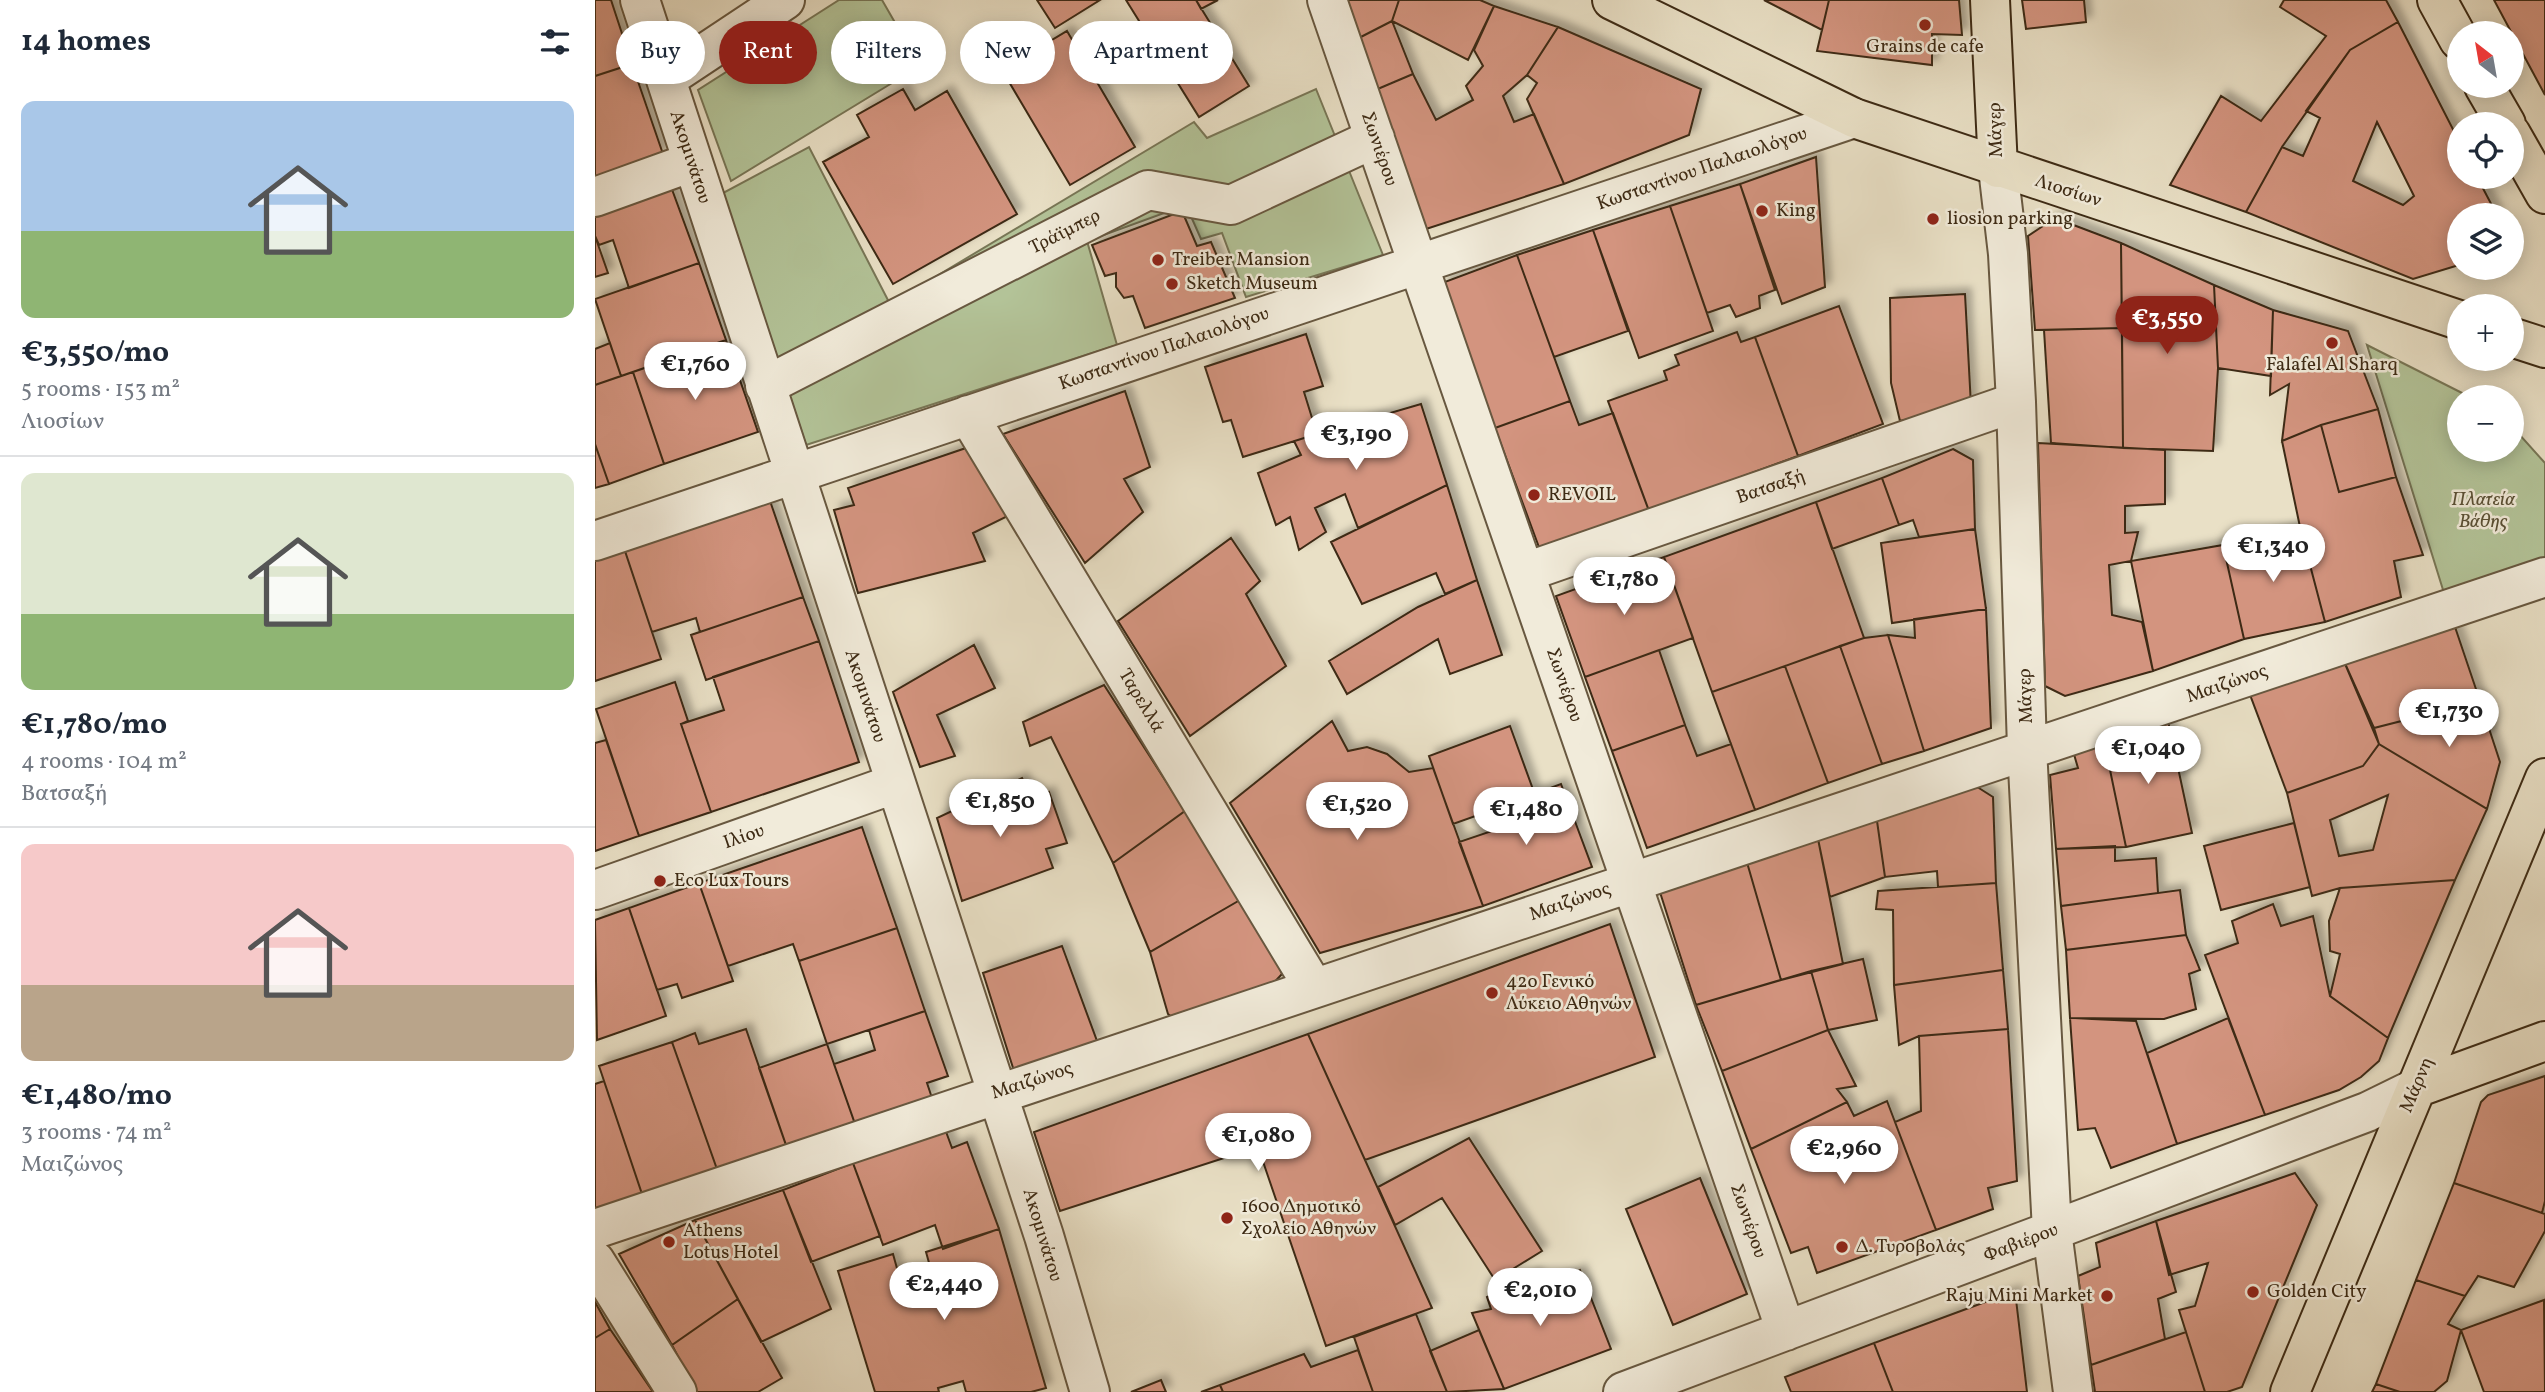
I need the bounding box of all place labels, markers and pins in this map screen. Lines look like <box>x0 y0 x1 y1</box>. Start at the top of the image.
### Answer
marker: Grains de cafe <box>1917 17 1933 33</box>
place label: Grains de cafe <box>1866 34 1984 60</box>
place label: King <box>1776 198 1816 224</box>
marker: King <box>1754 203 1770 219</box>
place label: liosion parking <box>1947 206 2073 232</box>
marker: liosion parking <box>1925 211 1941 227</box>
place label: Treiber Mansion <box>1172 247 1310 273</box>
marker: Treiber Mansion <box>1150 252 1166 268</box>
place label: Sketch Museum <box>1186 271 1318 297</box>
marker: Sketch Museum <box>1164 276 1180 292</box>
pin: €3,550 <box>2110 296 2224 356</box>
marker: Falafel Al Sharq <box>2324 335 2340 351</box>
pin: €1,760 <box>638 342 752 402</box>
place label: Falafel Al Sharq <box>2266 352 2399 378</box>
pin: €3,190 <box>1299 412 1413 472</box>
place label: REVOIL <box>1548 482 1616 508</box>
marker: REVOIL <box>1526 487 1542 503</box>
pin: €1,340 <box>2216 524 2330 584</box>
pin: €1,780 <box>1567 558 1681 617</box>
pin: €1,730 <box>2392 690 2506 749</box>
pin: €1,040 <box>2091 726 2205 786</box>
pin: €1,850 <box>943 780 1057 839</box>
pin: €1,520 <box>1300 782 1414 842</box>
pin: €1,480 <box>1469 788 1583 847</box>
place label: Eco Lux Tours <box>674 868 789 894</box>
marker: Eco Lux Tours <box>652 873 668 889</box>
place label: 42ο Γενικό Λύκειο Αθηνών <box>1506 969 1631 1017</box>
marker: 42ο Γενικό Λύκειο Αθηνών <box>1484 985 1500 1001</box>
pin: €1,080 <box>1201 1114 1315 1173</box>
pin: €2,960 <box>1787 1126 1901 1186</box>
place label: 160ο Δημοτικό Σχολείο Αθηνών <box>1241 1194 1376 1242</box>
marker: 160ο Δημοτικό Σχολείο Αθηνών <box>1219 1210 1235 1226</box>
place label: Athens Lotus Hotel <box>683 1218 779 1266</box>
marker: Athens Lotus Hotel <box>661 1234 677 1250</box>
place label: Δ. Τυροβολάς <box>1856 1234 1965 1260</box>
marker: Δ. Τυροβολάς <box>1834 1239 1850 1255</box>
pin: €2,440 <box>887 1262 1001 1322</box>
pin: €2,010 <box>1483 1268 1597 1328</box>
place label: Golden City <box>2267 1279 2366 1305</box>
place label: Raju Mini Market <box>1946 1283 2093 1309</box>
marker: Golden City <box>2245 1284 2261 1300</box>
marker: Raju Mini Market <box>2099 1288 2115 1304</box>

